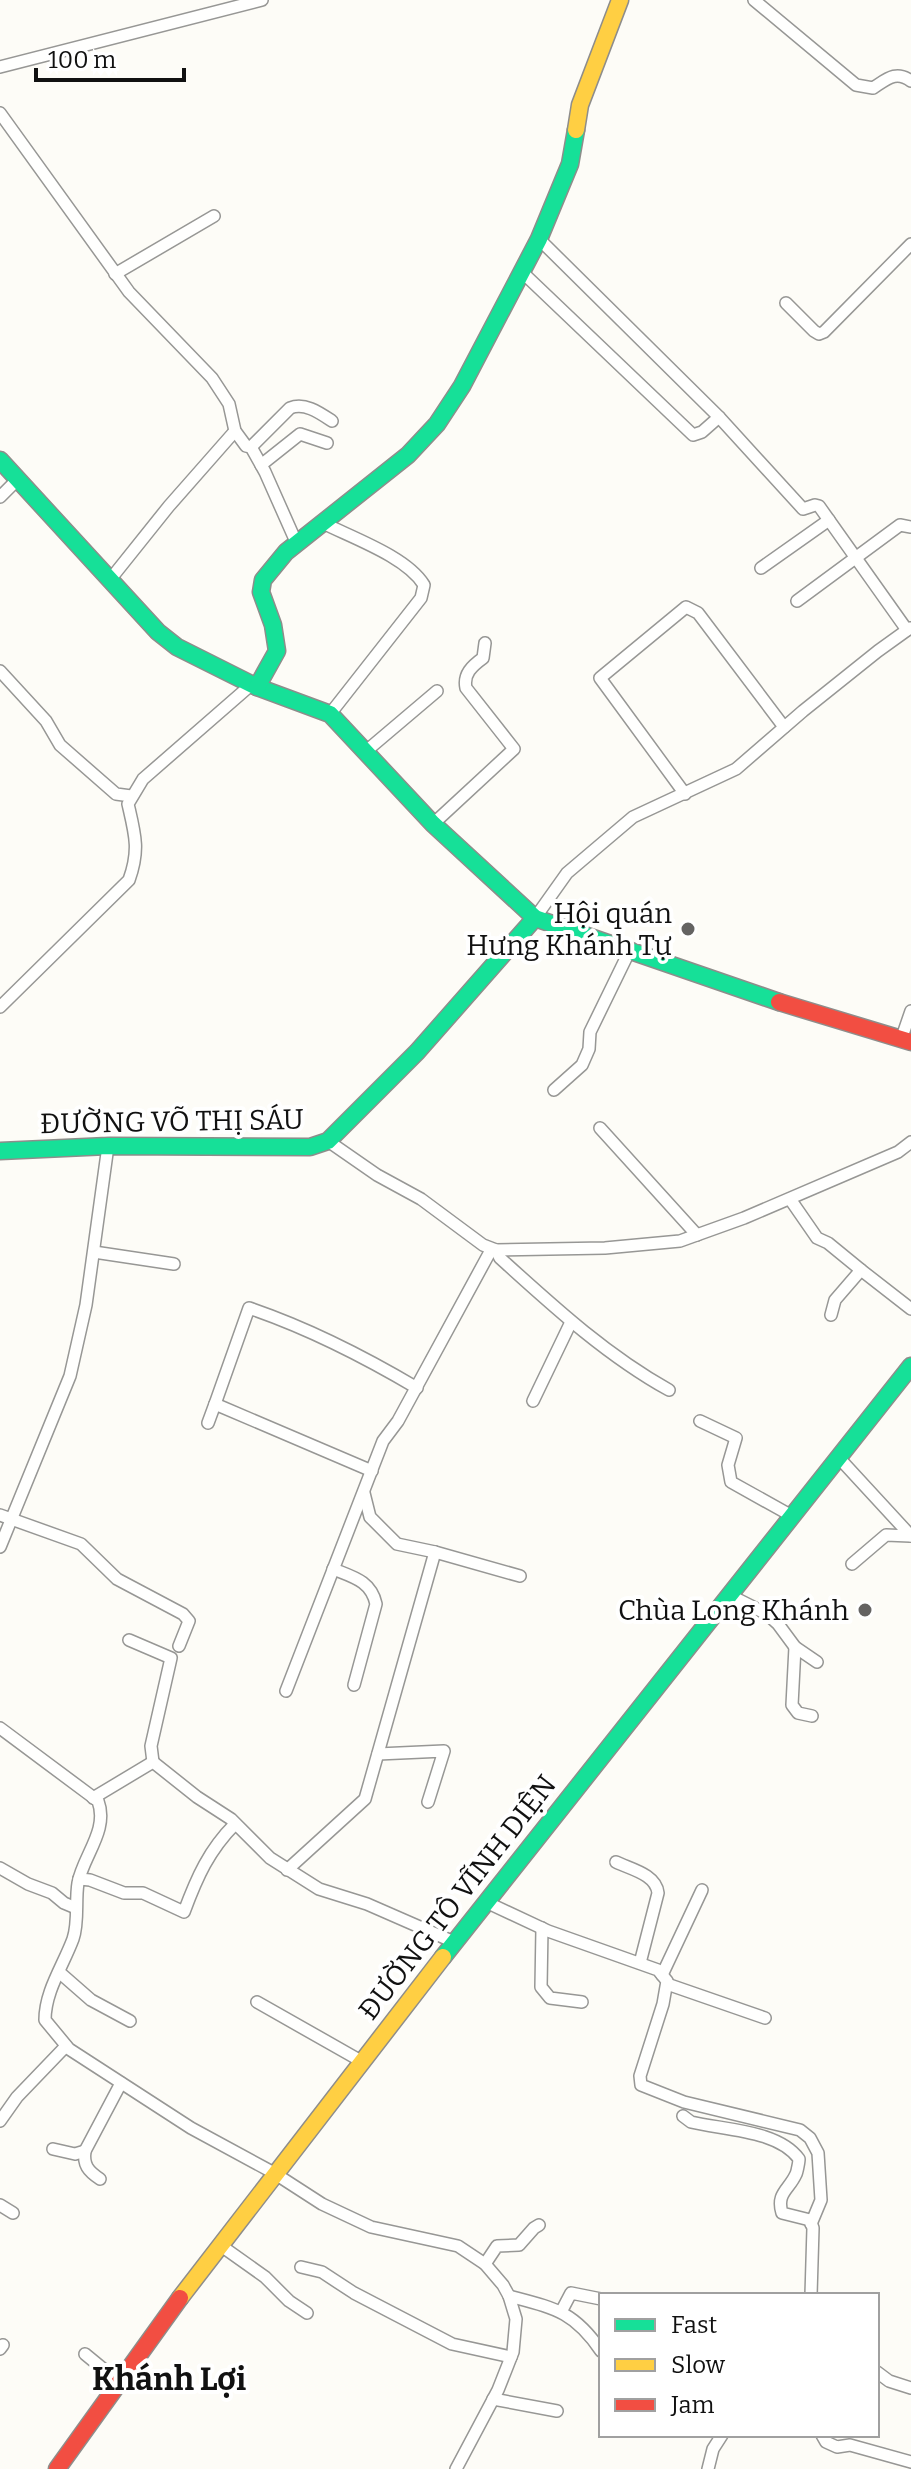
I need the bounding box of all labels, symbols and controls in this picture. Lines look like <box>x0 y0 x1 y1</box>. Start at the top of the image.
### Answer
scale bar <box>36 32 184 82</box>
text: 100 m <box>48 46 116 74</box>
place label: Hội quán Hưng Khánh Tự <box>466 897 672 962</box>
marker: Hội quán Hưng Khánh Tự <box>679 920 697 938</box>
street label: ĐƯỜNG VÕ THỊ SÁU <box>40 1102 304 1140</box>
place label: Chùa Long Khánh <box>618 1594 849 1627</box>
marker: Chùa Long Khánh <box>856 1601 874 1619</box>
street label: ĐƯỜNG TÔ VĨNH DIỆN <box>352 1769 563 2026</box>
legend <box>599 2293 879 2437</box>
text: Fast <box>671 2311 717 2339</box>
text: Slow <box>671 2351 726 2379</box>
district label: Khánh Lợi <box>92 2360 246 2398</box>
text: Jam <box>670 2391 715 2419</box>

